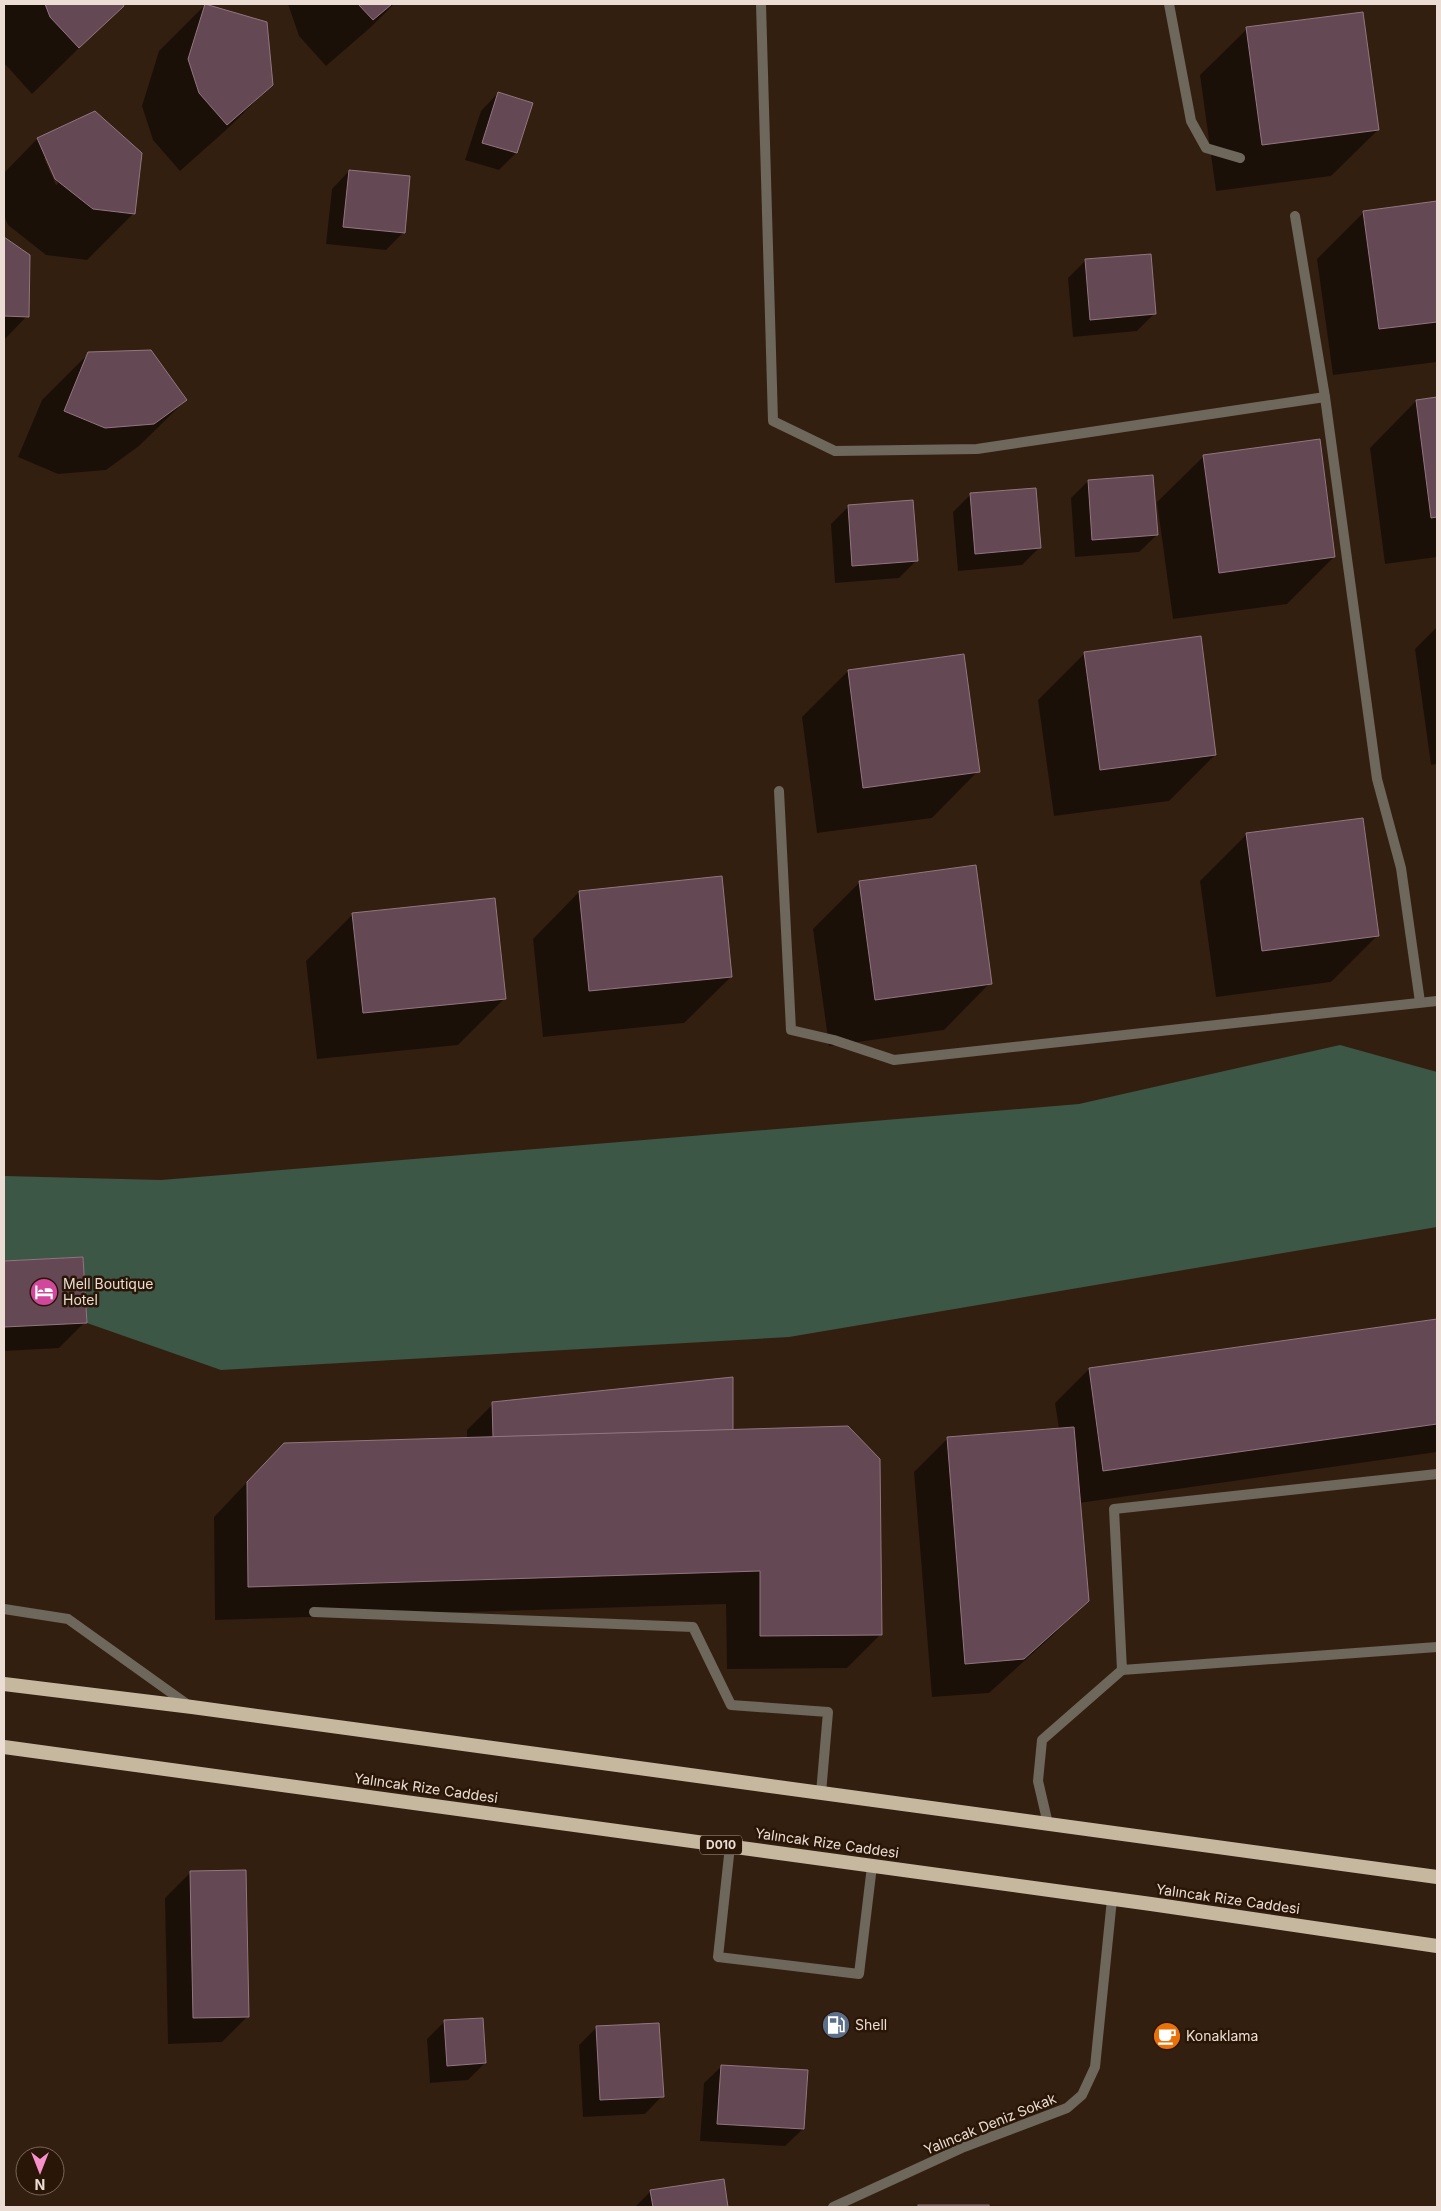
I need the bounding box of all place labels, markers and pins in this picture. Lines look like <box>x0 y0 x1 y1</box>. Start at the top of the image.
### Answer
place label: Mell Boutique Hotel <box>63 1275 153 1308</box>
hotel icon: Mell Boutique Hotel <box>29 1277 59 1307</box>
fuel station icon: Shell <box>821 2010 851 2040</box>
place label: Shell <box>855 2016 887 2033</box>
cafe icon: Konaklama <box>1152 2021 1182 2051</box>
place label: Konaklama <box>1186 2027 1258 2044</box>

